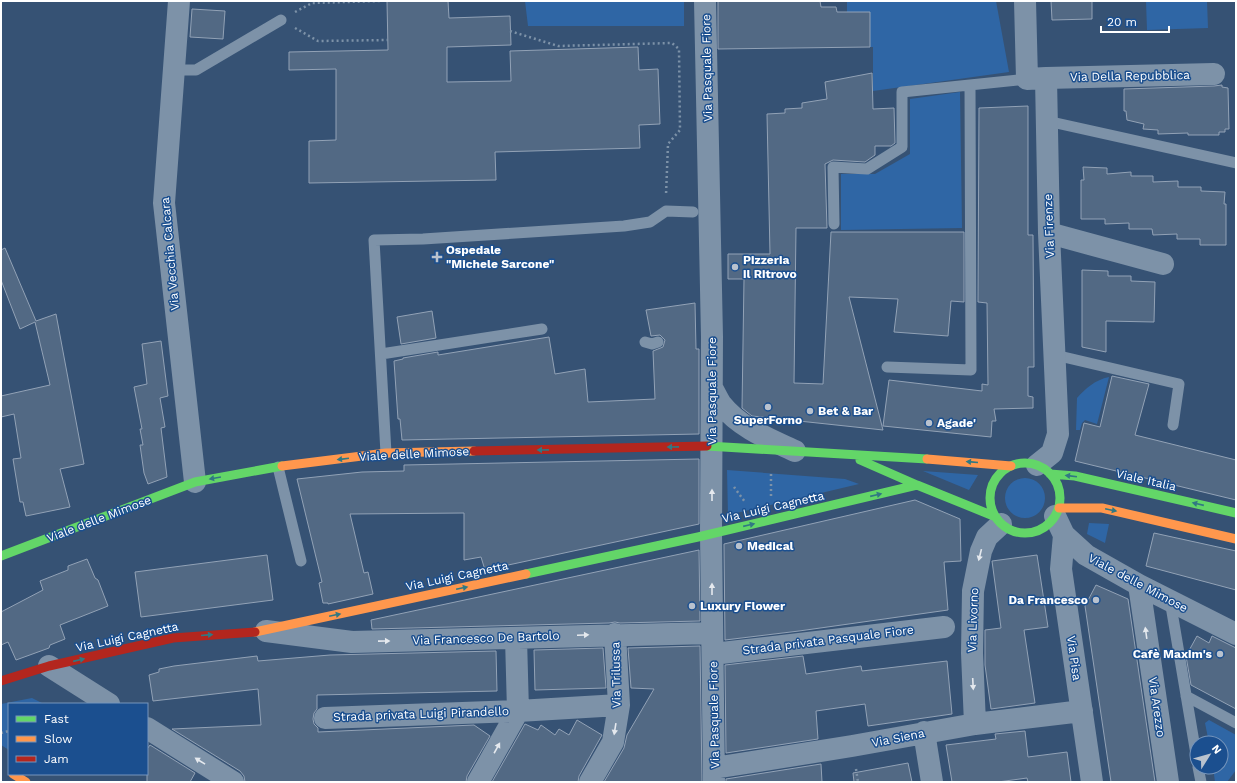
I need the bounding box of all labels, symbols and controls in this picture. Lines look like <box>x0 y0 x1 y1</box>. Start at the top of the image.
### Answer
scale bar <box>1101 8 1169 34</box>
street label: Via Pasquale Fiore <box>699 14 715 122</box>
text: 20 m <box>1107 15 1137 29</box>
street label: Via Della Repubblica <box>1070 68 1190 84</box>
street label: Via Firenze <box>1041 194 1057 258</box>
street label: Via Vecchia Calcara <box>158 197 182 311</box>
place label: Ospedale "Michele Sarcone" <box>446 243 554 271</box>
marker: Ospedale "Michele Sarcone" <box>431 251 443 263</box>
place label: Pizzeria il Ritrovo <box>743 253 797 281</box>
marker: Pizzeria il Ritrovo <box>730 262 740 272</box>
street label: Via Pasquale Fiore <box>705 337 719 445</box>
marker: SuperForno <box>763 402 773 412</box>
place label: Bet & Bar <box>818 404 874 418</box>
marker: Bet & Bar <box>805 406 815 416</box>
place label: SuperForno <box>734 413 802 427</box>
place label: Agade' <box>937 416 976 430</box>
marker: Agade' <box>924 418 934 428</box>
street label: Viale delle Mimose <box>358 444 470 464</box>
one-way arrow <box>666 444 679 450</box>
one-way arrow <box>536 447 549 453</box>
one-way arrow <box>337 455 349 462</box>
one-way arrow <box>966 459 978 466</box>
street label: Viale Italia <box>1114 466 1178 494</box>
one-way arrow <box>1065 472 1077 479</box>
one-way arrow <box>209 476 221 482</box>
one-way arrow <box>709 488 715 501</box>
street label: Via Luigi Cagnetta <box>720 488 826 526</box>
one-way arrow <box>870 492 882 498</box>
street label: Viale delle Mimose <box>45 493 153 545</box>
one-way arrow <box>1192 501 1204 507</box>
one-way arrow <box>1105 507 1117 513</box>
one-way arrow <box>744 522 756 528</box>
place label: Medical <box>747 539 794 553</box>
marker: Medical <box>734 541 744 551</box>
one-way arrow <box>977 549 983 561</box>
street label: Viale delle Mimose <box>1086 551 1190 615</box>
street label: Via Luigi Cagnetta <box>404 558 510 594</box>
one-way arrow <box>709 582 715 595</box>
one-way arrow <box>456 584 468 590</box>
street label: Via Livorno <box>965 587 981 653</box>
place label: Da Francesco <box>1008 593 1088 607</box>
marker: Da Francesco <box>1091 595 1101 605</box>
place label: Luxury Flower <box>700 599 786 613</box>
marker: Luxury Flower <box>687 601 697 611</box>
one-way arrow <box>329 611 341 617</box>
street label: Via Luigi Cagnetta <box>74 619 180 655</box>
street label: Strada privata Pasquale Fiore <box>742 623 915 657</box>
one-way arrow <box>1143 626 1149 639</box>
street label: Via Francesco De Bartolo <box>412 628 560 648</box>
one-way arrow <box>201 632 213 639</box>
one-way arrow <box>577 632 590 638</box>
street label: Via Pisa <box>1064 635 1084 682</box>
one-way arrow <box>378 638 391 644</box>
street label: Via Trilussa <box>608 642 624 708</box>
place label: Cafè Maxim's <box>1133 647 1213 661</box>
marker: Cafè Maxim's <box>1215 649 1225 659</box>
one-way arrow <box>73 656 85 662</box>
street label: Via Pasquale Fiore <box>706 661 722 769</box>
street label: Via Arezzo <box>1146 676 1168 738</box>
one-way arrow <box>970 678 977 690</box>
legend <box>8 703 148 775</box>
street label: Strada privata Luigi Pirandello <box>333 704 509 724</box>
text: Fast <box>44 712 69 726</box>
one-way arrow <box>612 723 618 735</box>
street label: Via Siena <box>870 726 926 750</box>
text: Slow <box>44 732 72 746</box>
north arrow <box>1189 735 1229 775</box>
one-way arrow <box>493 742 500 754</box>
text: N <box>1209 742 1224 756</box>
text: Jam <box>44 752 69 766</box>
one-way arrow <box>194 758 206 765</box>

